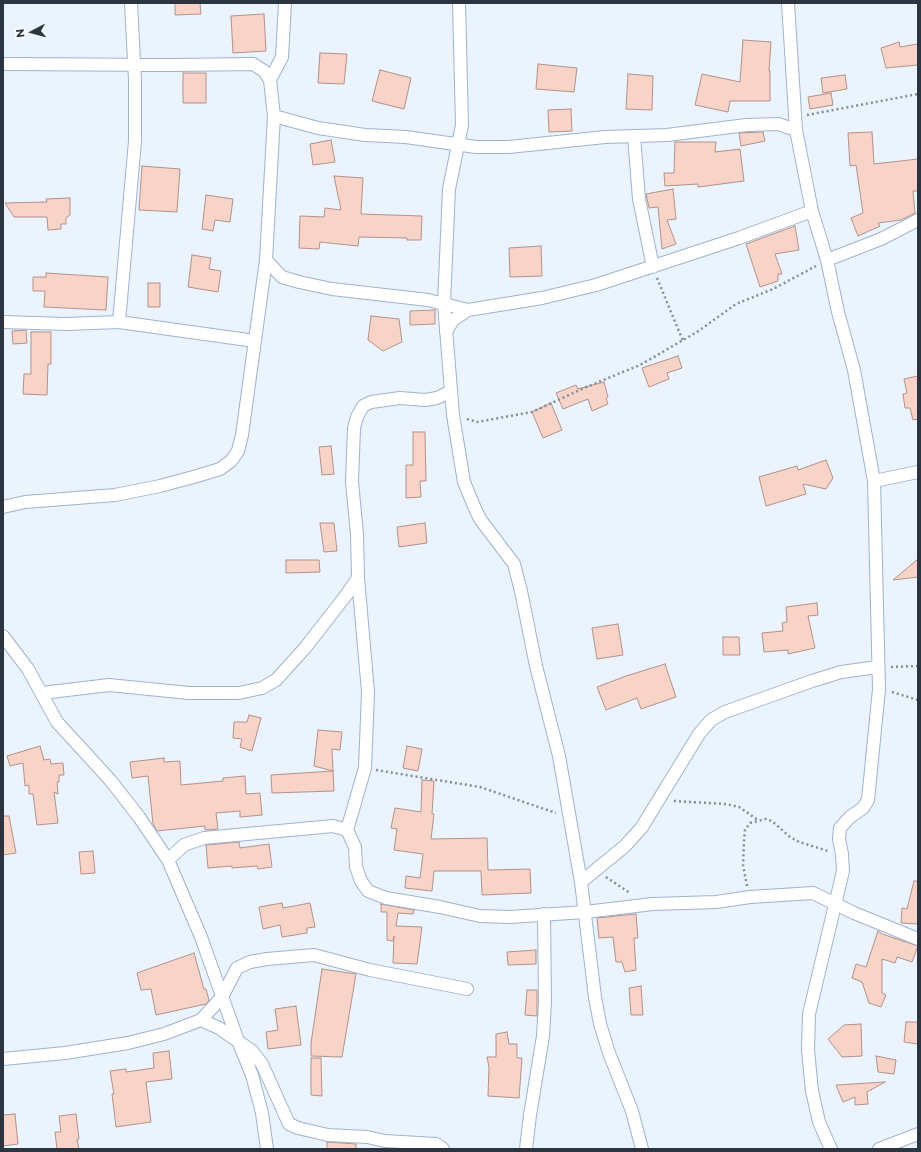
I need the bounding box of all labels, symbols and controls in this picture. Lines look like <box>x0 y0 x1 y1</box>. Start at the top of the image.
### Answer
north arrow <box>12 12 52 52</box>
text: N <box>13 28 27 38</box>

